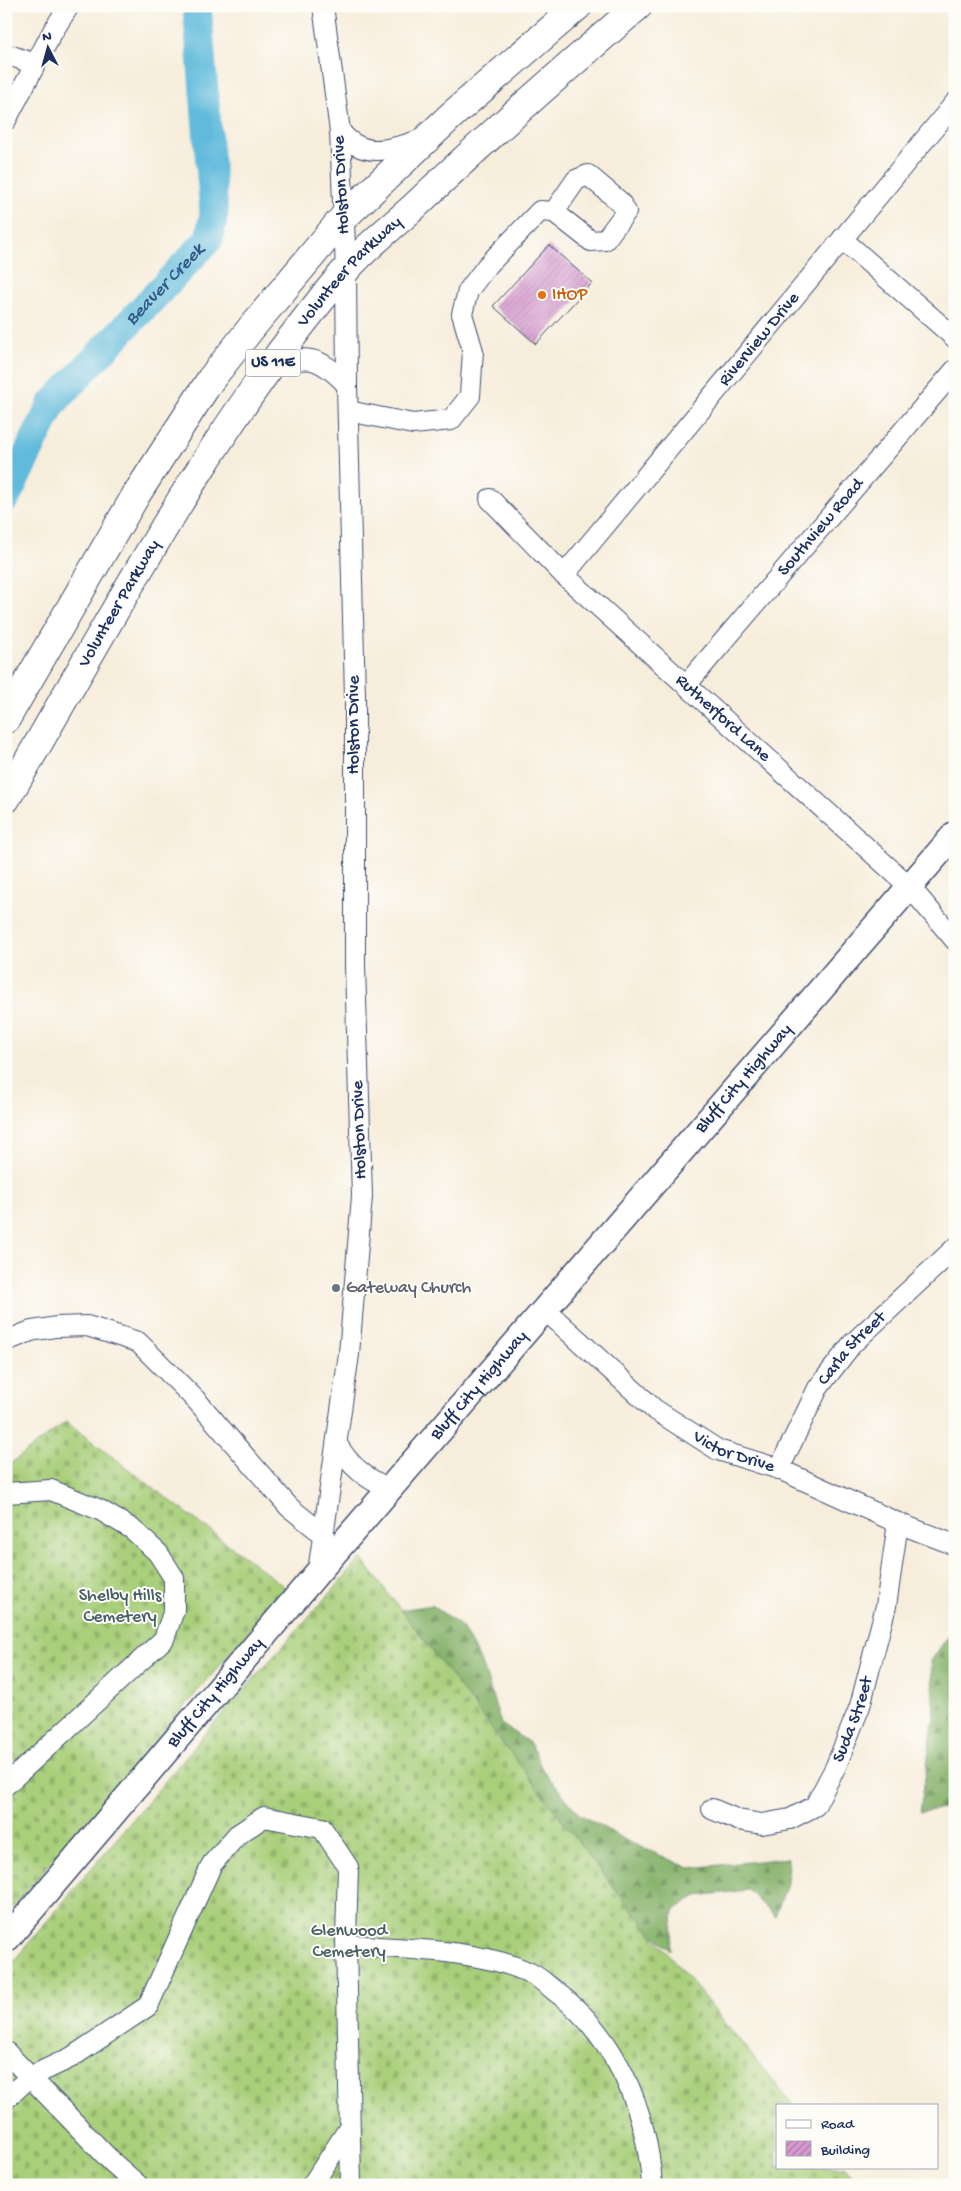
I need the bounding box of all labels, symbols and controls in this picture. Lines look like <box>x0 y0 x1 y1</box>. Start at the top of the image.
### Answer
north arrow <box>22 22 72 72</box>
text: N <box>41 29 52 46</box>
street label: Holston Drive <box>329 134 355 235</box>
street label: Volunteer Parkway <box>292 212 406 332</box>
water label: Beaver Creek <box>121 238 211 331</box>
place label: IHOP <box>552 285 588 306</box>
street label: Riverview Drive <box>714 288 805 391</box>
marker: IHOP <box>536 289 548 301</box>
road number: US 11E <box>246 349 300 376</box>
street label: Southview Road <box>773 473 869 580</box>
street label: Volunteer Parkway <box>73 536 165 672</box>
street label: Rutherford Lane <box>671 670 775 767</box>
street label: Holston Drive <box>344 675 365 774</box>
street label: Bluff City Highway <box>690 1020 797 1139</box>
street label: Holston Drive <box>348 1079 372 1180</box>
place label: Gateway Church <box>346 1278 471 1299</box>
marker: Gateway Church <box>330 1282 342 1294</box>
street label: Carla Street <box>813 1306 892 1390</box>
street label: Bluff City Highway <box>425 1326 532 1445</box>
street label: Victor Drive <box>688 1426 778 1478</box>
park label: Shelby Hills Cemetery <box>79 1586 163 1628</box>
street label: Bluff City Highway <box>162 1633 268 1753</box>
street label: Suda Street <box>828 1673 878 1765</box>
park label: Glenwood Cemetery <box>311 1921 389 1963</box>
legend <box>776 2104 938 2168</box>
text: Road <box>821 2116 855 2134</box>
text: Building <box>820 2142 870 2160</box>

